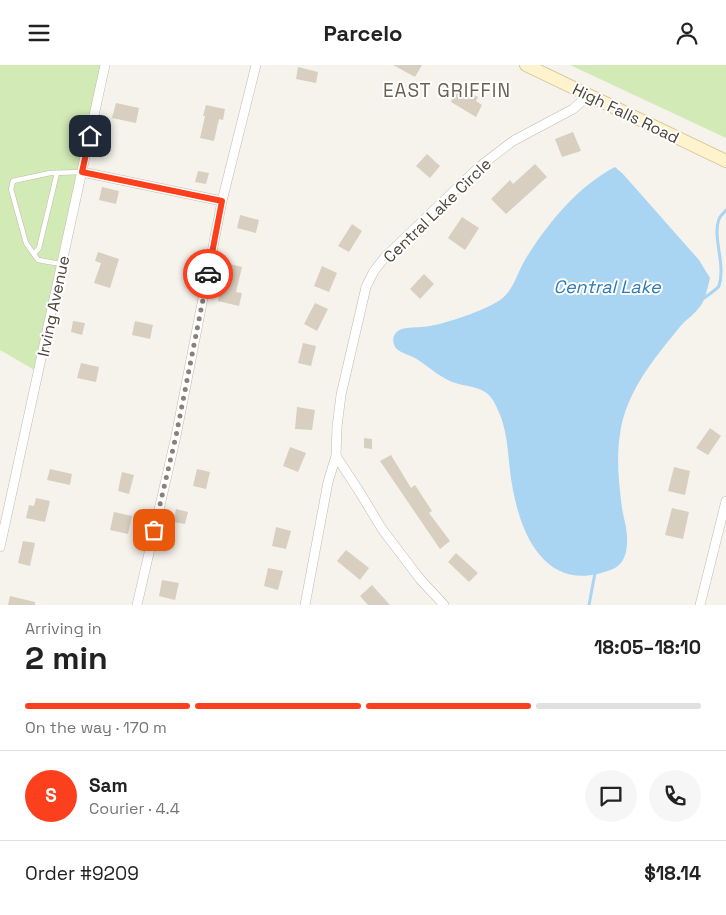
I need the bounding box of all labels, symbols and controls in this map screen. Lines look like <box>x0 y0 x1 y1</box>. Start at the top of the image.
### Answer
icon: menu <box>25 19 53 47</box>
text: Parcelo <box>323 19 403 47</box>
icon: person <box>673 19 701 47</box>
district label: EAST GRIFFIN <box>383 78 511 103</box>
street label: High Falls Road <box>569 79 683 148</box>
pin <box>69 115 111 157</box>
icon: home <box>76 122 104 150</box>
street label: Central Lake Circle <box>379 153 496 267</box>
courier <box>183 249 233 299</box>
street label: Irving Avenue <box>33 254 74 359</box>
icon: car <box>194 260 222 288</box>
water label: Central Lake <box>553 275 662 298</box>
pin <box>133 509 175 551</box>
icon: bag <box>140 516 168 544</box>
text: Arriving in <box>25 618 102 639</box>
text: 18:05–18:10 <box>594 635 701 660</box>
text: 2 min <box>25 638 108 678</box>
text: On the way · 170 m <box>25 717 167 738</box>
button: chat <box>585 770 637 822</box>
button: phone <box>649 770 701 822</box>
text: Sam <box>89 773 128 798</box>
text: S <box>45 783 57 808</box>
text: Courier · 4.4 <box>89 798 180 819</box>
text: Order #9209 <box>25 861 139 886</box>
text: $18.14 <box>644 861 701 886</box>

